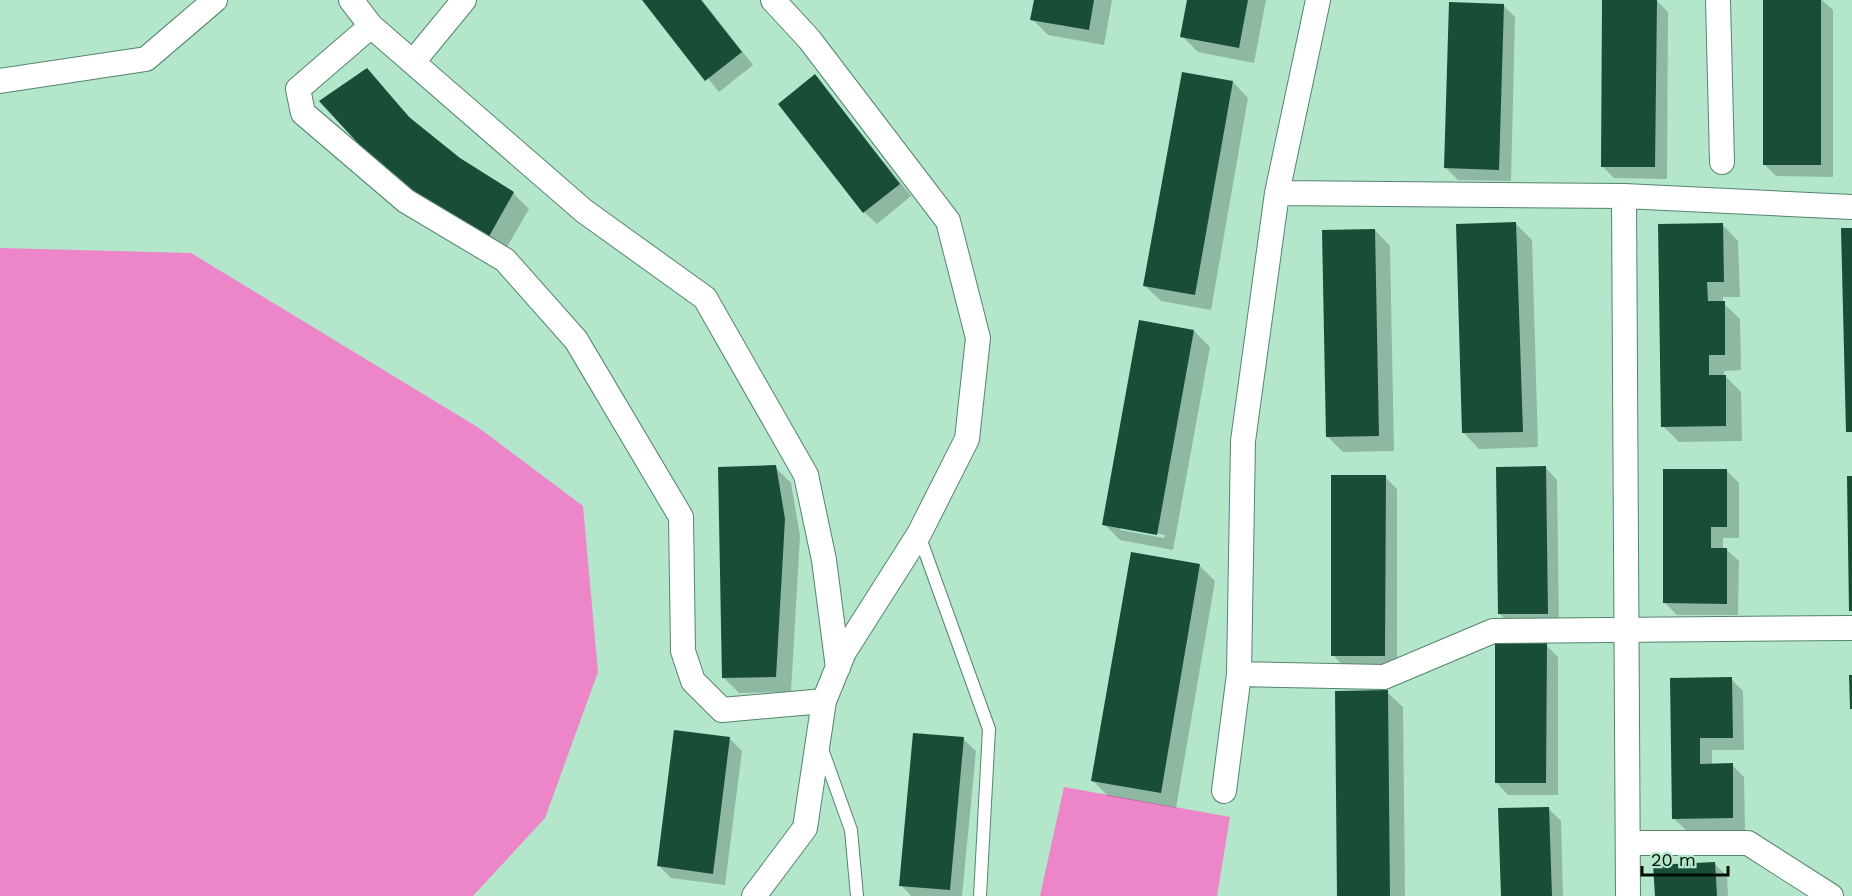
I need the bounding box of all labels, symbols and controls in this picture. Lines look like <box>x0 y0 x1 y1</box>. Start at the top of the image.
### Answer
scale bar <box>1642 839 1728 877</box>
text: 20 m <box>1651 849 1696 870</box>

